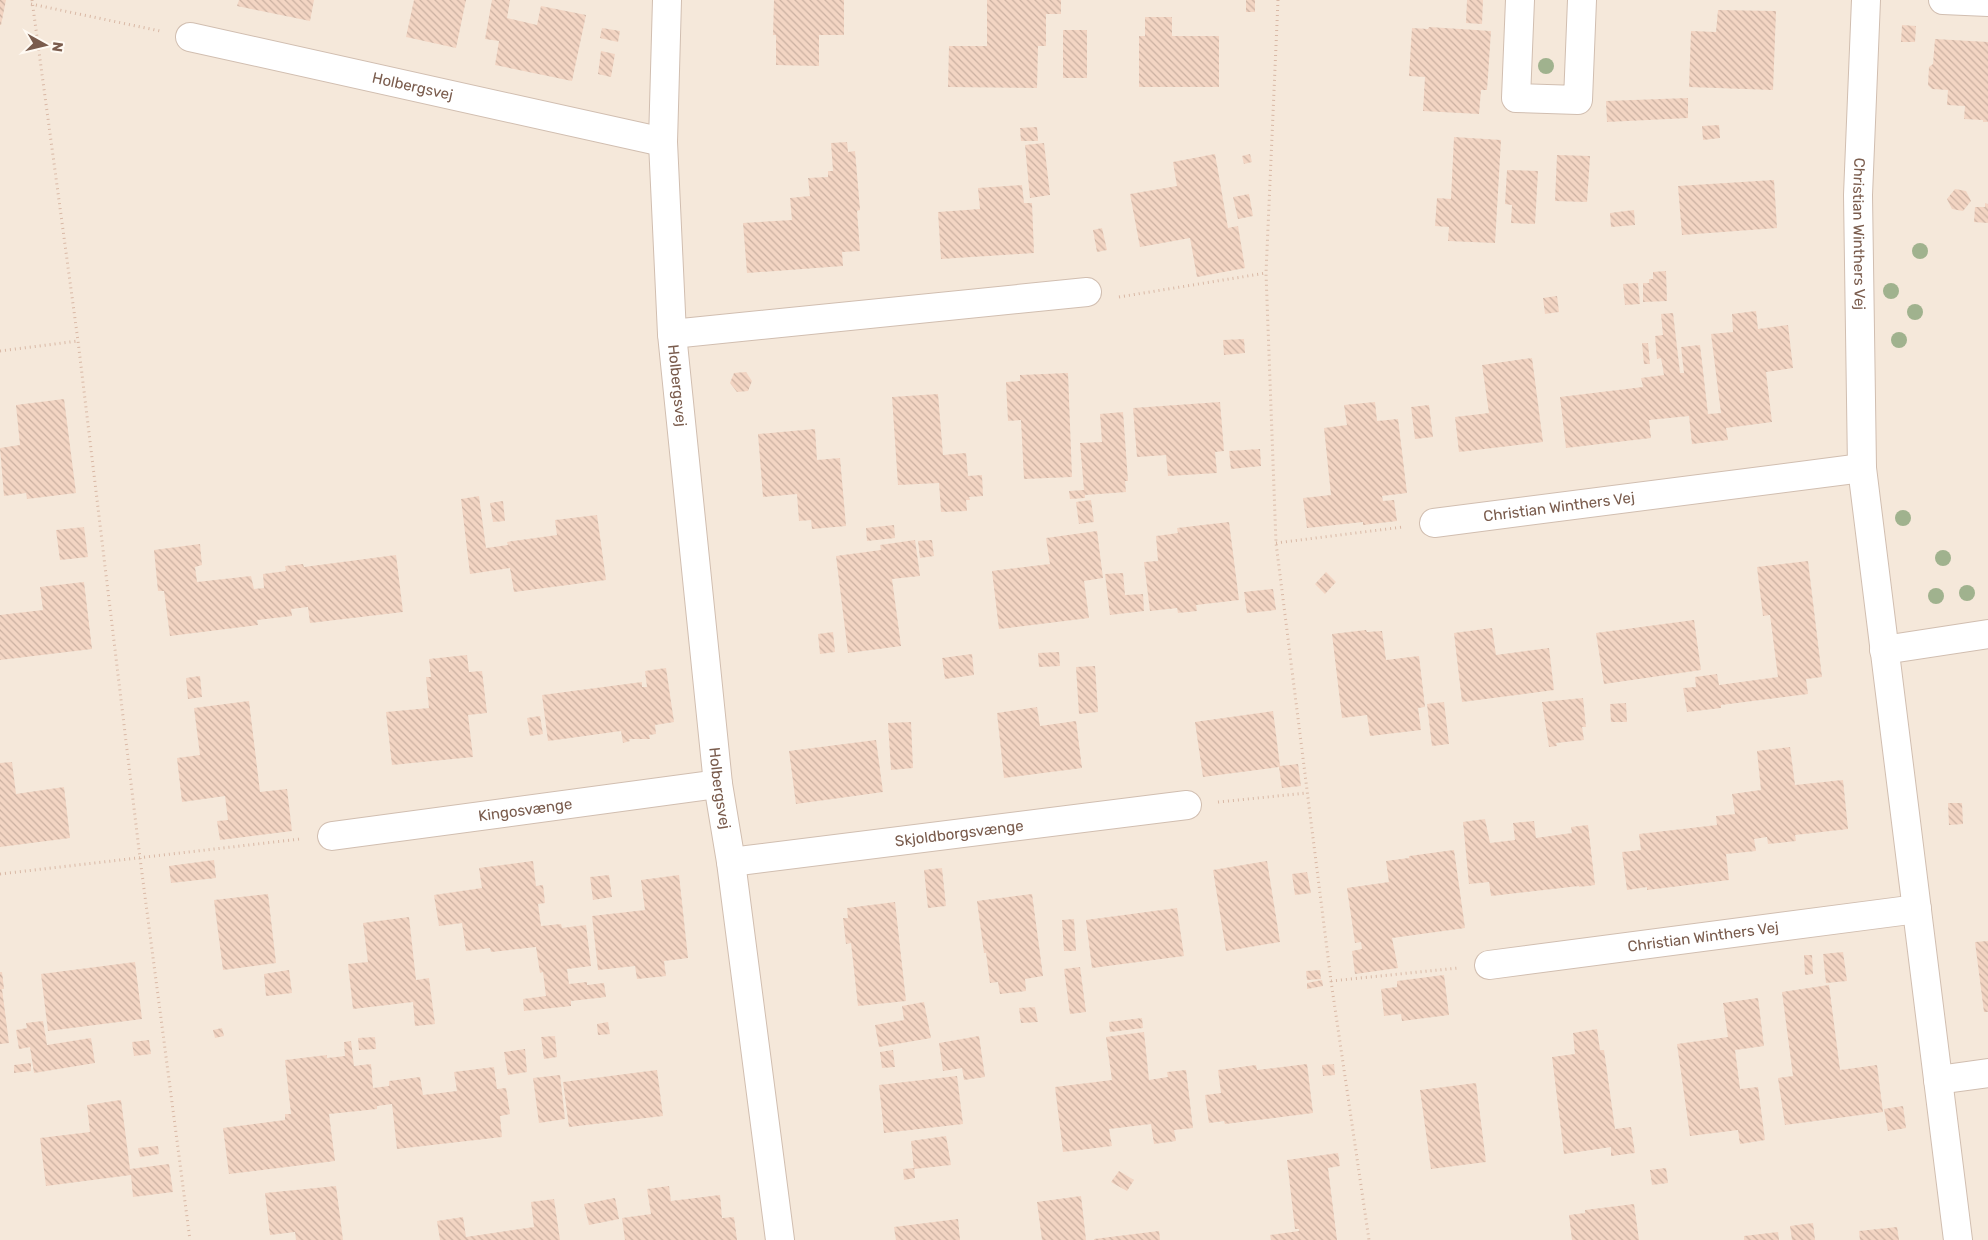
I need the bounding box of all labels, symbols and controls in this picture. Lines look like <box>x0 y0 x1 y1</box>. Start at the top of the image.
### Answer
north arrow <box>20 20 70 70</box>
text: N <box>48 41 66 53</box>
street label: Holbergsvej <box>370 69 455 104</box>
street label: Christian Winthers Vej <box>1849 157 1869 310</box>
street label: Holbergsvej <box>664 344 690 427</box>
street label: Christian Winthers Vej <box>1482 488 1636 526</box>
street label: Holbergsvej <box>705 746 734 831</box>
street label: Kingosvænge <box>477 795 573 825</box>
street label: Skjoldborgsvænge <box>894 817 1025 850</box>
street label: Christian Winthers Vej <box>1626 918 1780 956</box>

